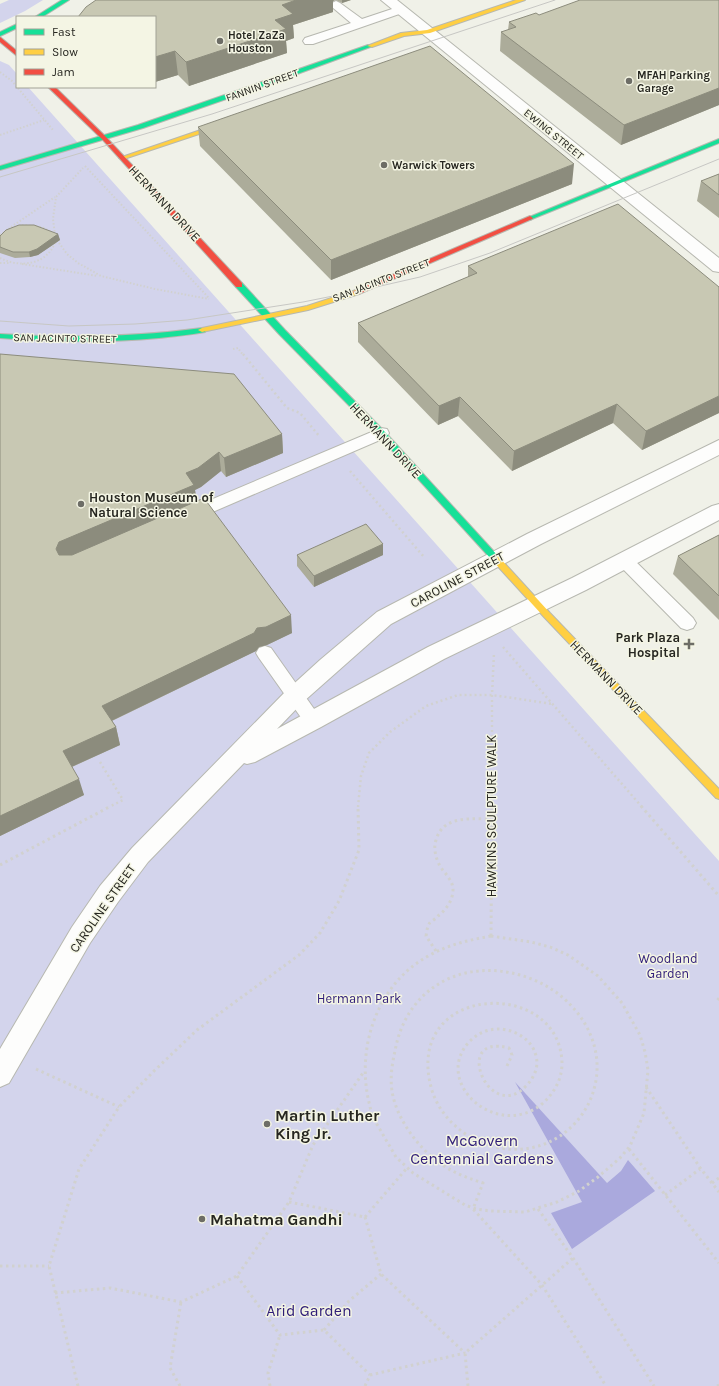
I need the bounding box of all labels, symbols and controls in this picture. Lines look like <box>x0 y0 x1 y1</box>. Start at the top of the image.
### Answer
legend <box>16 16 156 88</box>
text: Fast <box>52 25 76 39</box>
place label: Hotel ZaZa Houston <box>228 29 285 55</box>
marker: Hotel ZaZa Houston <box>215 36 225 46</box>
text: Slow <box>52 45 78 59</box>
text: Jam <box>52 65 75 79</box>
street label: FANNIN STREET <box>224 66 301 105</box>
place label: MFAH Parking Garage <box>637 69 710 95</box>
marker: MFAH Parking Garage <box>624 76 634 86</box>
street label: EWING STREET <box>521 106 587 163</box>
place label: Warwick Towers <box>392 159 475 172</box>
marker: Warwick Towers <box>379 160 389 170</box>
street label: HERMANN DRIVE <box>126 162 204 244</box>
street label: SAN JACINTO STREET <box>331 256 432 305</box>
street label: SAN JACINTO STREET <box>13 331 117 346</box>
street label: HERMANN DRIVE <box>347 399 425 481</box>
place label: Houston Museum of Natural Science <box>89 490 214 520</box>
marker: Houston Museum of Natural Science <box>76 499 86 509</box>
street label: CAROLINE STREET <box>408 548 507 611</box>
place label: Park Plaza Hospital <box>616 630 680 660</box>
street label: HERMANN DRIVE <box>567 637 646 718</box>
marker: Park Plaza Hospital <box>683 638 695 650</box>
street label: HAWKINS SCULPTURE WALK <box>484 735 499 897</box>
street label: CAROLINE STREET <box>66 861 139 955</box>
park label: Woodland Garden <box>638 951 698 981</box>
park label: Hermann Park <box>317 991 401 1006</box>
place label: Martin Luther King Jr. <box>275 1106 380 1143</box>
marker: Martin Luther King Jr. <box>262 1119 272 1129</box>
park label: McGovern Centennial Gardens <box>410 1131 554 1168</box>
place label: Mahatma Gandhi <box>210 1210 343 1229</box>
marker: Mahatma Gandhi <box>197 1214 207 1224</box>
park label: Arid Garden <box>266 1301 352 1320</box>

